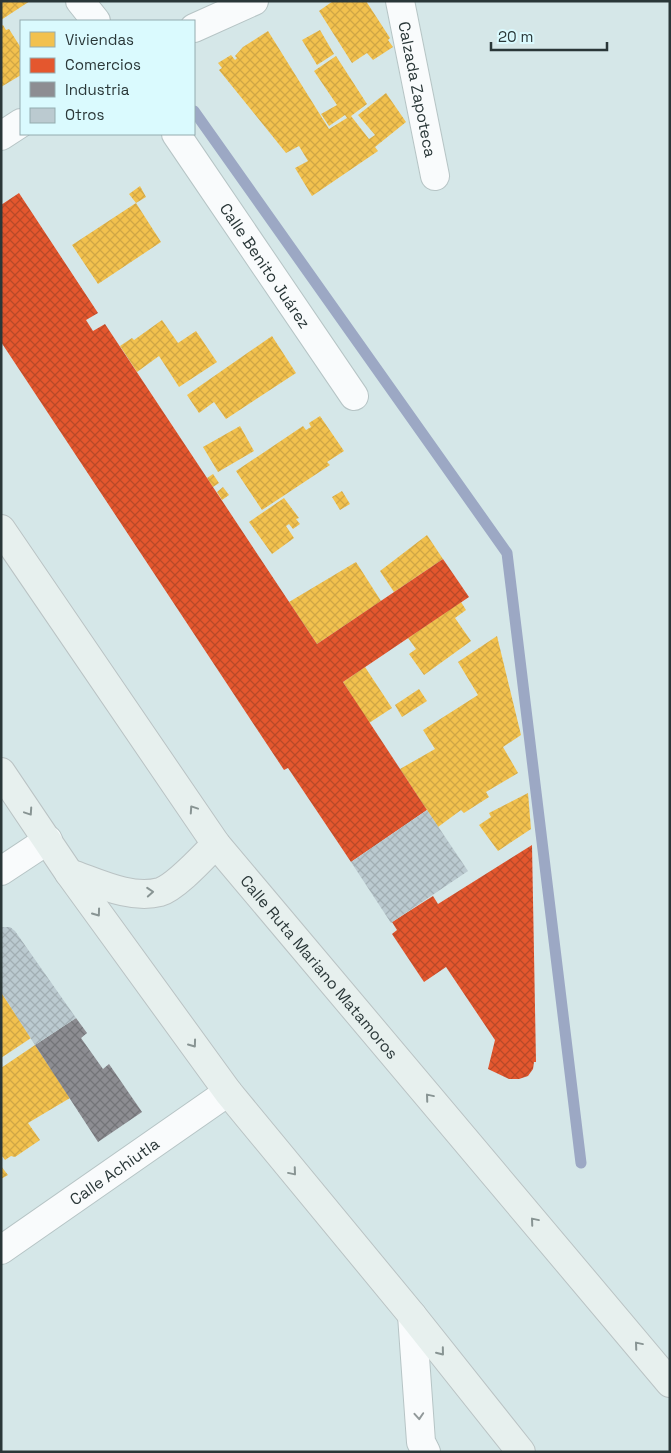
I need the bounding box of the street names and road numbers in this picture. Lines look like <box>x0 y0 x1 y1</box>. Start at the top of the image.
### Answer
street label: Calzada Zapoteca <box>394 20 441 159</box>
street label: Calle Benito Juárez <box>215 199 315 332</box>
street label: Calle Ruta Mariano Matamoros <box>236 870 403 1063</box>
street label: Calle Achiutla <box>65 1133 163 1210</box>

